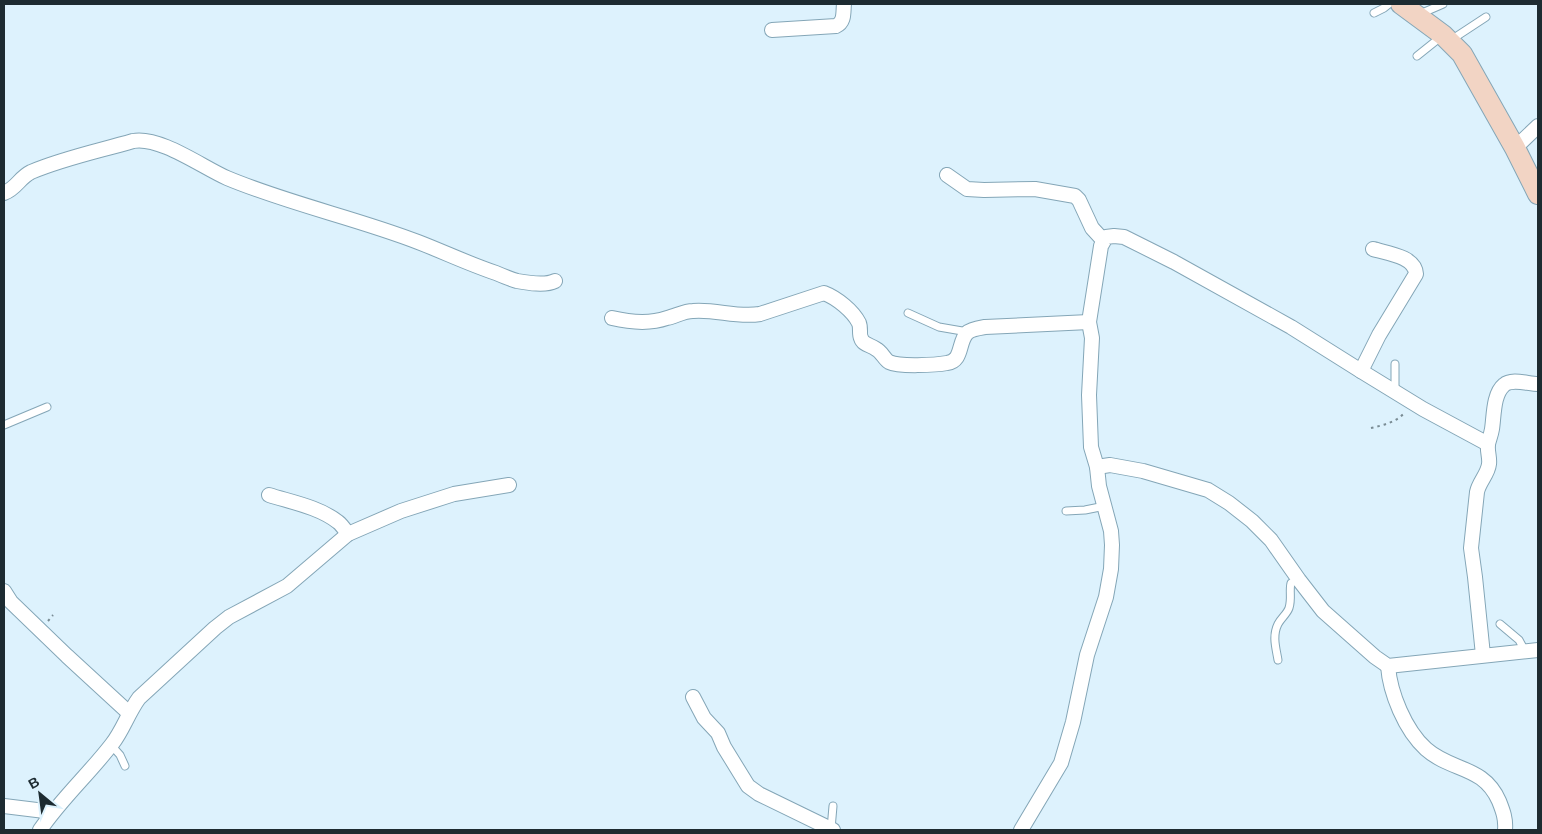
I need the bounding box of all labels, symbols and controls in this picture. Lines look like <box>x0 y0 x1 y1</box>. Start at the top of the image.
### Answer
north arrow <box>15 769 65 819</box>
text: B <box>25 773 42 792</box>

